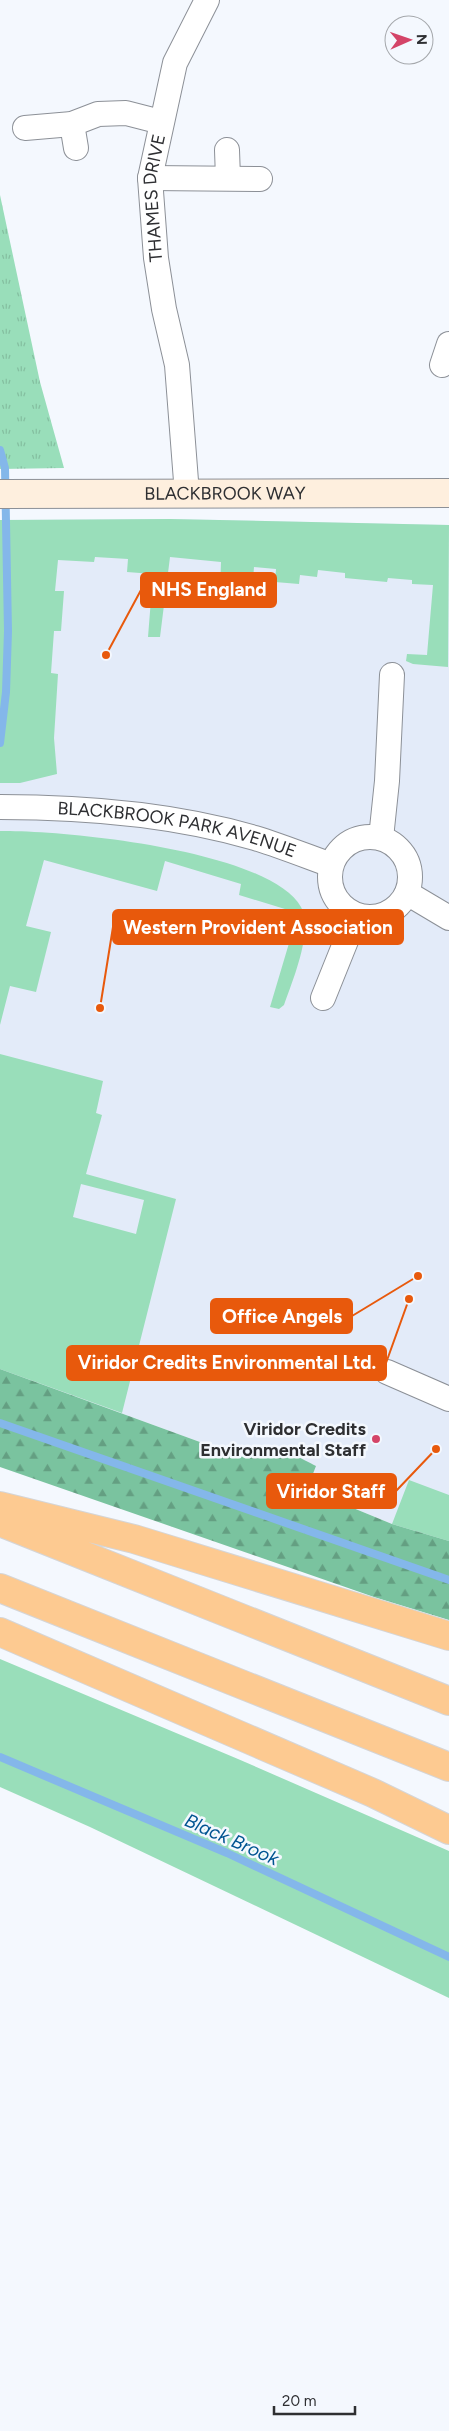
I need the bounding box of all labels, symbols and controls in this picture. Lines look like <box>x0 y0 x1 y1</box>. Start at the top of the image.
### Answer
north arrow <box>384 15 434 65</box>
text: N <box>413 34 430 45</box>
street label: THAMES DRIVE <box>139 132 170 263</box>
street label: BLACKBROOK WAY <box>144 482 306 505</box>
callout: NHS England <box>141 573 276 607</box>
text: NHS England <box>151 578 267 601</box>
street label: BLACKBROOK PARK AVENUE <box>57 797 299 862</box>
callout: Western Provident Association <box>113 910 403 944</box>
text: Western Provident Association <box>123 916 393 939</box>
callout: Office Angels <box>211 1299 352 1333</box>
text: Office Angels <box>222 1305 342 1328</box>
callout: Viridor Credits Environmental Ltd. <box>67 1346 386 1380</box>
text: Viridor Credits Environmental Ltd. <box>78 1351 376 1374</box>
place label: Viridor Credits Environmental Staff <box>200 1418 367 1461</box>
marker: Viridor Credits Environmental Staff <box>370 1433 382 1445</box>
callout: Viridor Staff <box>267 1474 396 1508</box>
text: Viridor Staff <box>276 1480 386 1503</box>
water label: Black Brook <box>181 1808 283 1871</box>
scale bar <box>274 2384 355 2416</box>
text: 20 m <box>282 2392 316 2410</box>

